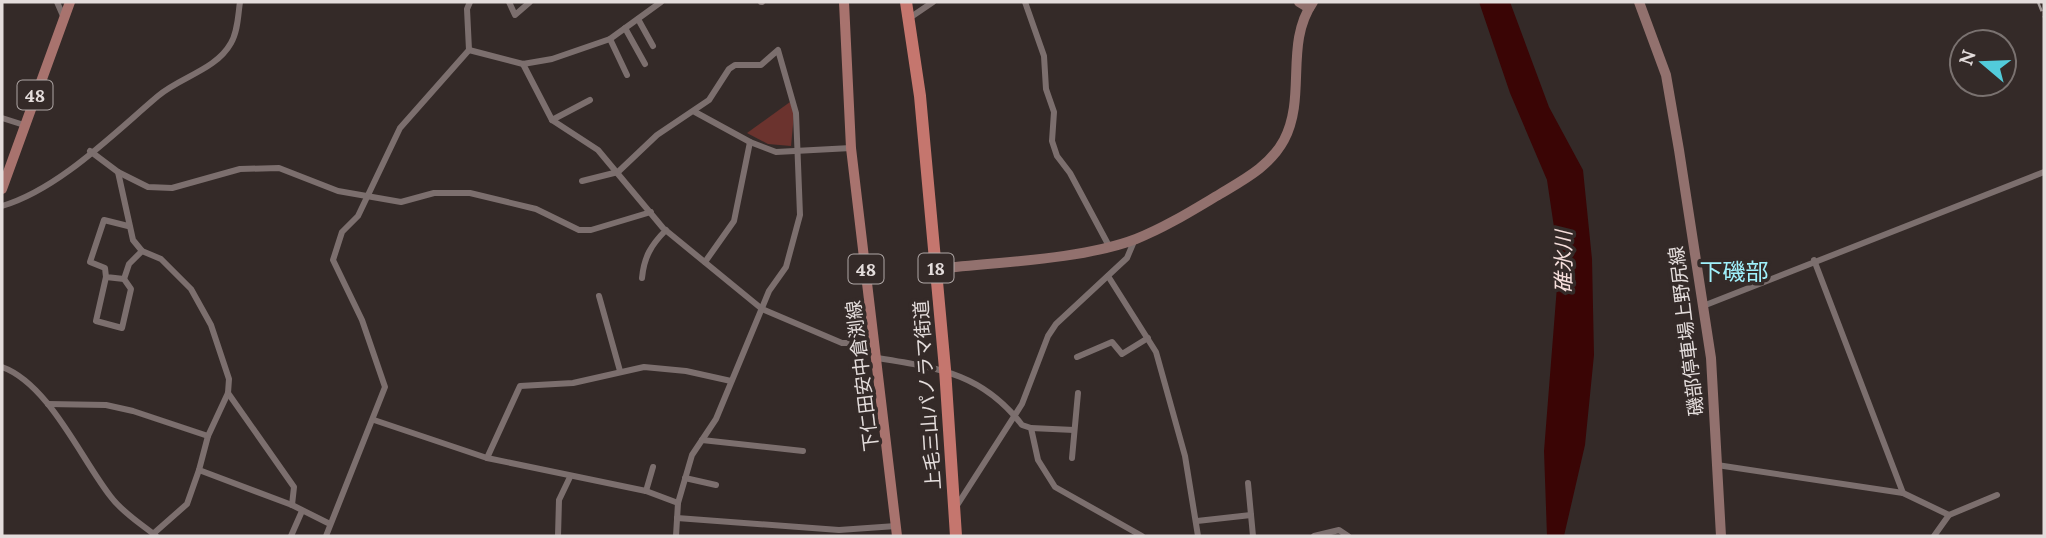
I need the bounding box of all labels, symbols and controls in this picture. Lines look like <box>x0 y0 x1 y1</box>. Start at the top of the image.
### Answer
north arrow <box>1948 28 2018 98</box>
text: N <box>1953 46 1981 68</box>
road number: 48 <box>18 80 52 110</box>
water label: 碓氷川 <box>1550 229 1577 294</box>
street label: 磯部停車場上野尻線 <box>1664 245 1708 417</box>
road number: 18 <box>918 254 954 282</box>
road number: 48 <box>848 255 884 284</box>
district label: 下磯部 <box>1700 257 1769 286</box>
street label: 下仁田安中倉渕線 <box>841 299 883 453</box>
street label: 上毛三山パノラマ街道 <box>908 299 946 491</box>

